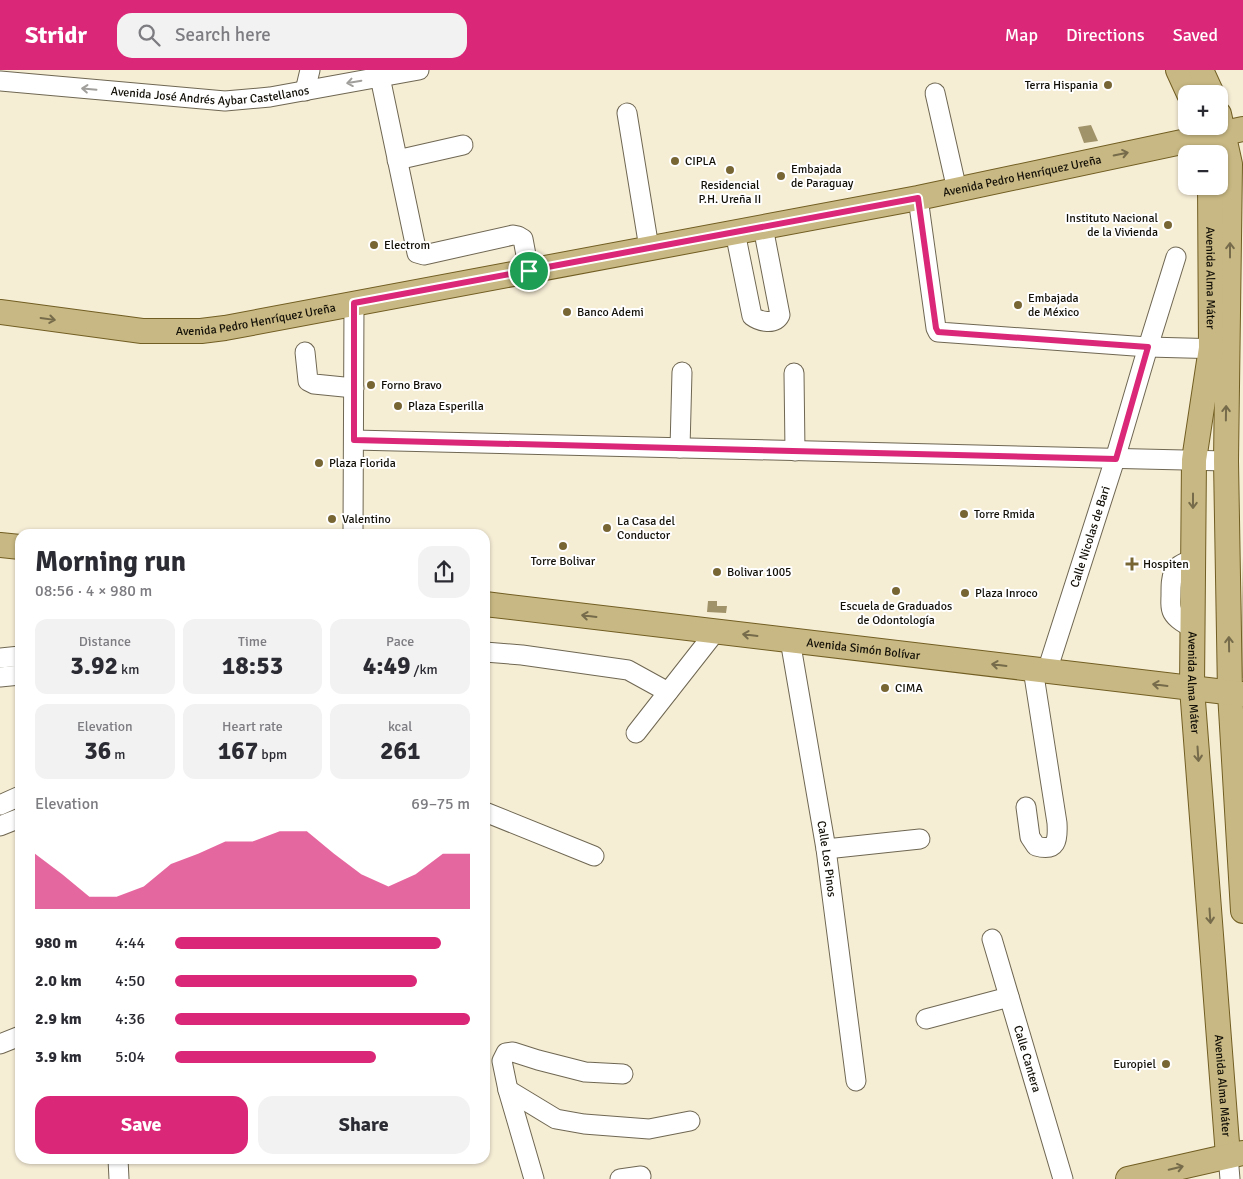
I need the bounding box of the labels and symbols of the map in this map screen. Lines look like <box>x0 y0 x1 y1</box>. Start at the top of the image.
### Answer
one-way arrow <box>346 78 362 87</box>
place label: Terra Hispania <box>1025 78 1098 93</box>
marker: Terra Hispania <box>1102 79 1114 91</box>
street label: Avenida José Andrés Aybar Castellanos <box>110 83 310 109</box>
one-way arrow <box>81 84 97 94</box>
one-way arrow <box>1112 149 1128 159</box>
street label: Avenida Pedro Henríquez Ureña <box>941 152 1103 200</box>
place label: CIPLA <box>685 154 717 169</box>
marker: CIPLA <box>669 155 681 167</box>
place label: Embajada de Paraguay <box>791 162 854 191</box>
marker: Residencial P.H. Ureña II <box>724 164 736 176</box>
marker: Embajada de Paraguay <box>775 170 787 182</box>
place label: Residencial P.H. Ureña II <box>699 178 761 207</box>
place label: Instituto Nacional de la Vivienda <box>1066 211 1158 240</box>
marker: Instituto Nacional de la Vivienda <box>1162 219 1174 231</box>
street label: Avenida Alma Máter <box>1203 227 1218 330</box>
place label: Electrom <box>384 238 430 253</box>
marker: Electrom <box>368 239 380 251</box>
one-way arrow <box>1225 242 1235 258</box>
pin <box>508 250 550 292</box>
place label: Embajada de México <box>1028 291 1079 320</box>
marker: Embajada de México <box>1012 299 1024 311</box>
street label: Avenida Pedro Henríquez Ureña <box>176 300 337 339</box>
place label: Banco Ademi <box>577 305 644 320</box>
marker: Banco Ademi <box>561 306 573 318</box>
one-way arrow <box>40 314 56 324</box>
place label: Forno Bravo <box>381 378 442 393</box>
marker: Forno Bravo <box>365 379 377 391</box>
place label: Plaza Esperilla <box>408 399 484 414</box>
marker: Plaza Esperilla <box>392 400 404 412</box>
one-way arrow <box>1221 405 1231 421</box>
place label: Plaza Florida <box>329 456 396 471</box>
marker: Plaza Florida <box>313 457 325 469</box>
street label: Calle Nicolas de Bari <box>1067 484 1113 589</box>
one-way arrow <box>1188 492 1198 508</box>
place label: Torre Rmida <box>974 507 1035 522</box>
marker: Torre Rmida <box>958 508 970 520</box>
place label: Valentino <box>342 512 391 527</box>
marker: Valentino <box>326 513 338 525</box>
place label: La Casa del Conductor <box>617 514 675 543</box>
marker: La Casa del Conductor <box>601 522 613 534</box>
marker: Torre Bolivar <box>557 540 569 552</box>
place label: Torre Bolivar <box>531 554 596 569</box>
marker: Hospiten <box>1125 557 1139 571</box>
place label: Hospiten <box>1143 557 1189 572</box>
place label: Bolivar 1005 <box>727 565 792 580</box>
marker: Bolivar 1005 <box>711 566 723 578</box>
marker: Escuela de Graduados de Odontología <box>890 585 902 597</box>
place label: Plaza Inroco <box>975 586 1038 601</box>
marker: Plaza Inroco <box>959 587 971 599</box>
place label: Escuela de Graduados de Odontología <box>840 599 952 628</box>
one-way arrow <box>581 611 597 621</box>
one-way arrow <box>743 630 759 640</box>
street label: Avenida Alma Máter <box>1184 631 1203 735</box>
street label: Avenida Simón Bolívar <box>806 635 922 663</box>
one-way arrow <box>1224 636 1234 652</box>
one-way arrow <box>991 660 1007 670</box>
one-way arrow <box>1152 680 1168 690</box>
place label: CIMA <box>895 681 923 696</box>
marker: CIMA <box>879 682 891 694</box>
one-way arrow <box>1193 746 1202 762</box>
street label: Calle Los Pinos <box>814 820 840 898</box>
one-way arrow <box>1205 908 1215 924</box>
street label: Calle Cantera <box>1010 1024 1044 1094</box>
street label: Avenida Alma Máter <box>1211 1034 1234 1138</box>
place label: Europiel <box>1113 1057 1156 1072</box>
marker: Europiel <box>1160 1058 1172 1070</box>
one-way arrow <box>1167 1163 1183 1172</box>

